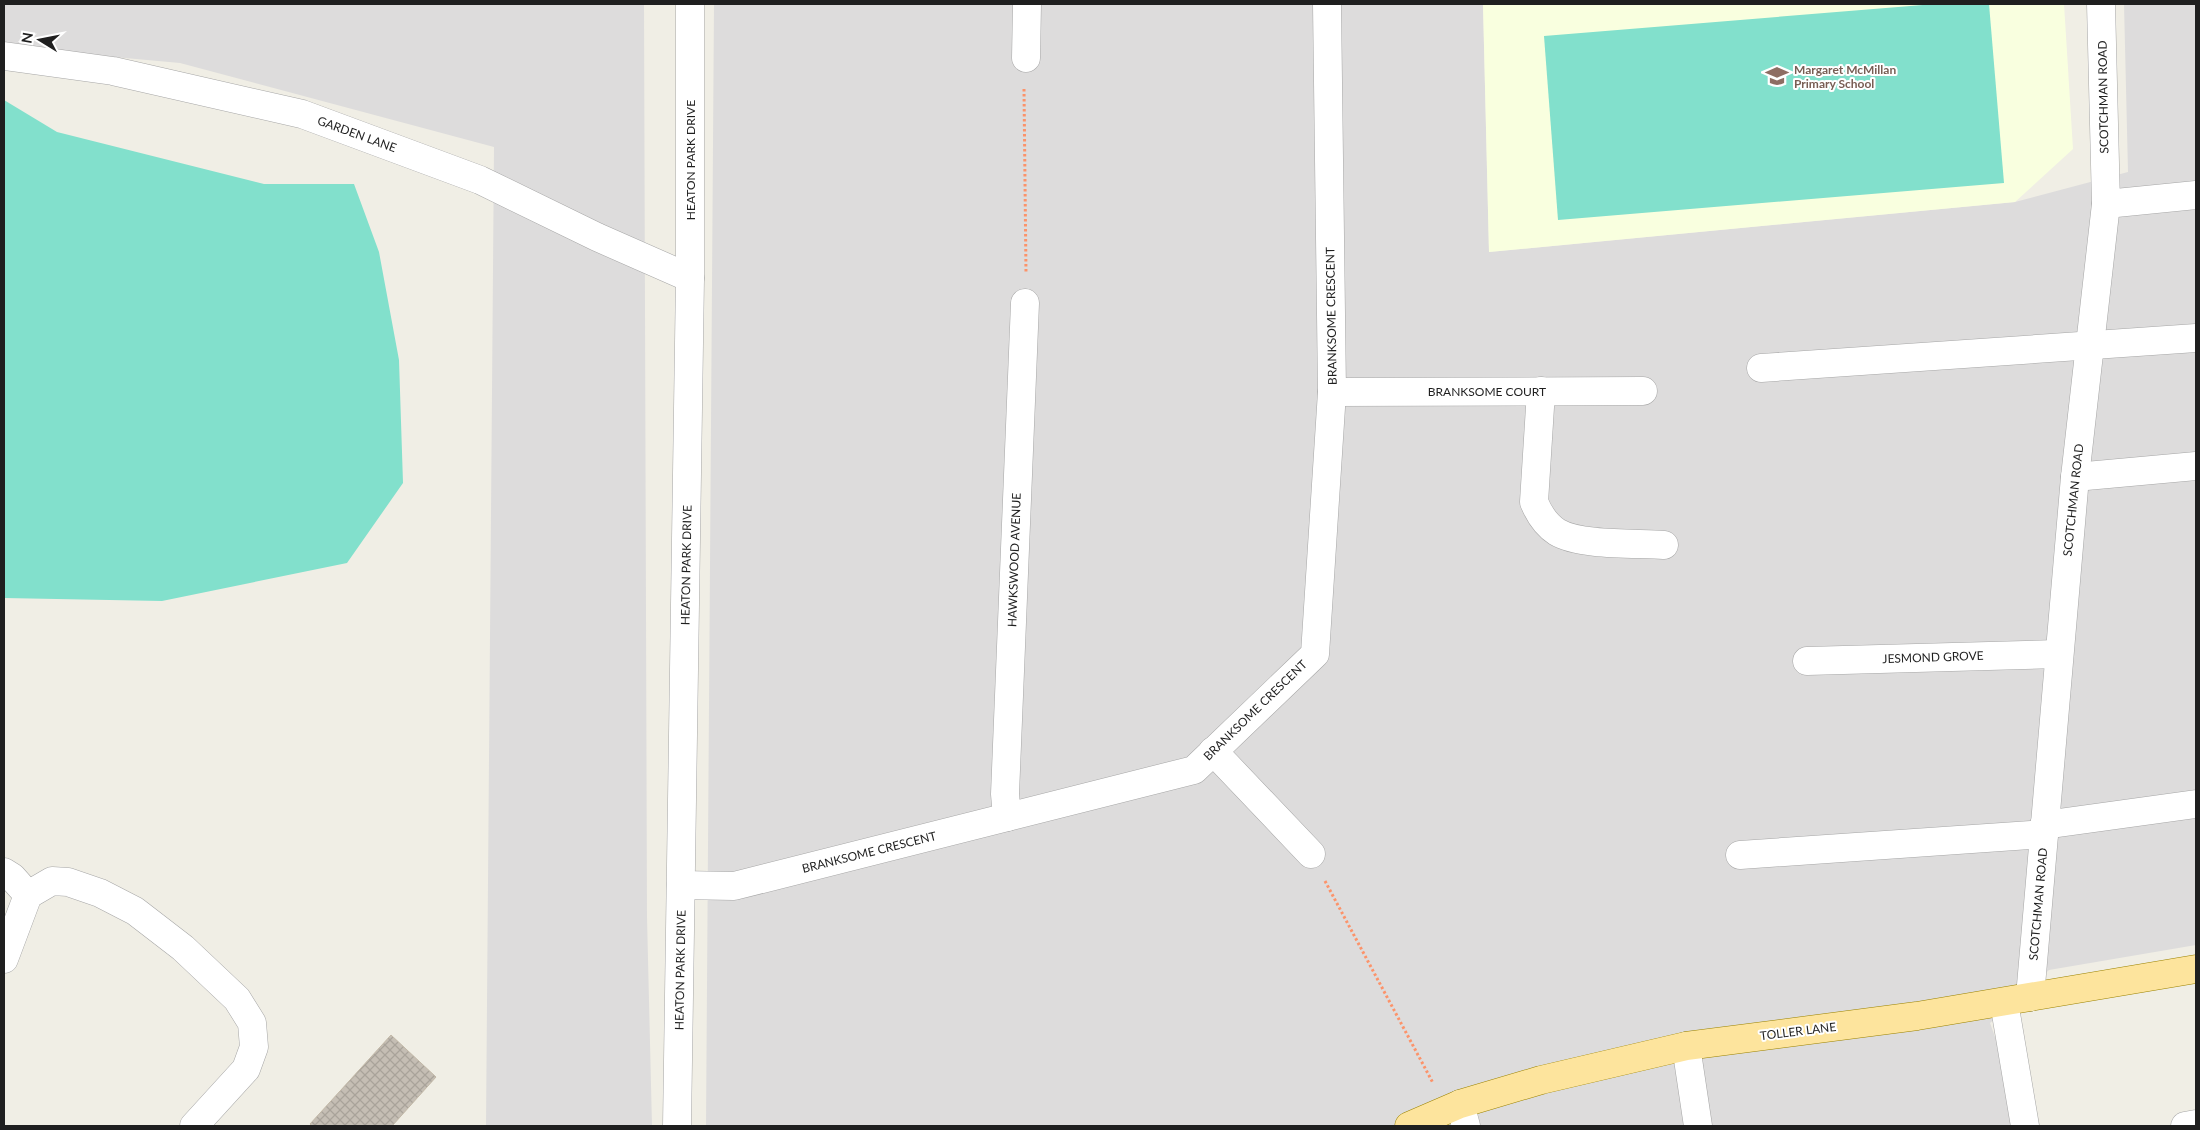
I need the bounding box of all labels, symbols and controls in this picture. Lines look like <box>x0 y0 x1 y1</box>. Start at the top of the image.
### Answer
north arrow <box>15 15 65 65</box>
text: N <box>17 31 36 44</box>
street label: SCOTCHMAN ROAD <box>2095 40 2111 154</box>
place label: Margaret McMillan Primary School <box>1794 62 1896 91</box>
school or university icon: Margaret McMillan Primary School <box>1764 63 1790 89</box>
street label: HEATON PARK DRIVE <box>683 100 698 220</box>
street label: GARDEN LANE <box>315 113 399 155</box>
street label: BRANKSOME CRESCENT <box>1322 247 1340 385</box>
street label: BRANKSOME COURT <box>1428 384 1546 399</box>
street label: SCOTCHMAN ROAD <box>2060 443 2086 557</box>
street label: HAWKSWOOD AVENUE <box>1004 493 1024 627</box>
street label: HEATON PARK DRIVE <box>677 505 695 625</box>
street label: JESMOND GROVE <box>1882 648 1984 666</box>
street label: BRANKSOME CRESCENT <box>1200 657 1310 763</box>
street label: BRANKSOME CRESCENT <box>800 828 938 876</box>
street label: SCOTCHMAN ROAD <box>2026 847 2050 961</box>
street label: HEATON PARK DRIVE <box>671 910 689 1030</box>
street label: TOLLER LANE <box>1759 1019 1837 1043</box>

